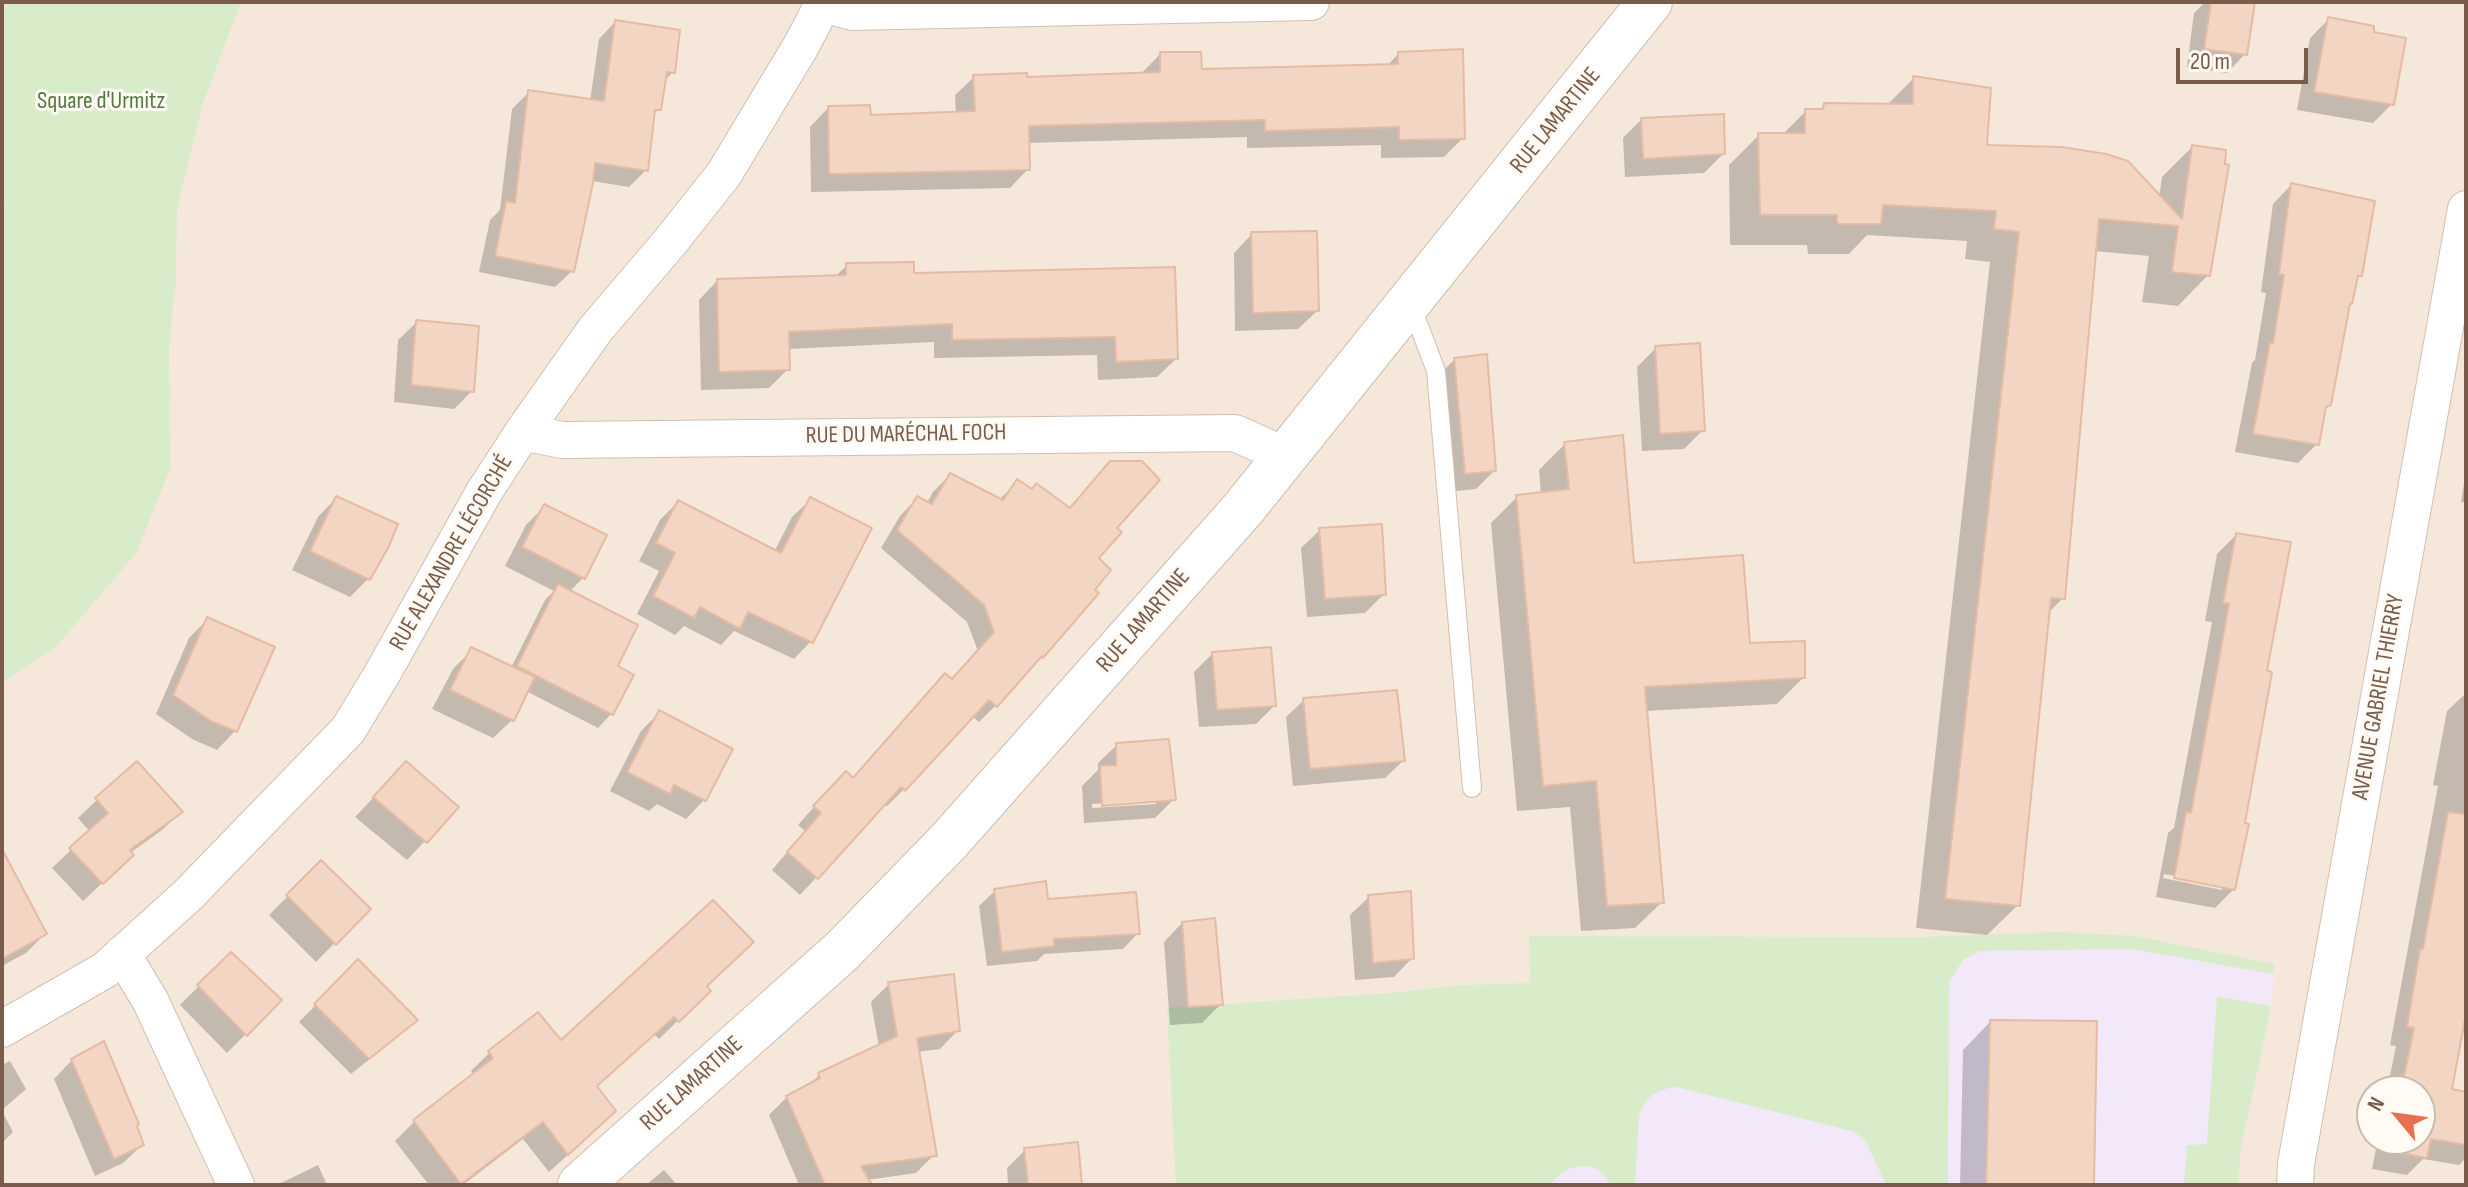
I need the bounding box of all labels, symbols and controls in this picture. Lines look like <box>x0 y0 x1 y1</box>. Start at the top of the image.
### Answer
scale bar <box>2180 32 2312 82</box>
text: 20 m <box>2190 47 2230 76</box>
street label: RUE LAMARTINE <box>1505 62 1607 180</box>
park label: Square d'Urmitz <box>37 88 165 116</box>
street label: RUE DU MARÉCHAL FOCH <box>805 419 1007 451</box>
street label: RUE ALEXANDRE LÉCORCHÉ <box>384 450 520 656</box>
street label: RUE LAMARTINE <box>1091 563 1197 679</box>
street label: AVENUE GABRIEL THIERRY <box>2347 592 2411 802</box>
street label: RUE LAMARTINE <box>635 1031 749 1137</box>
north arrow <box>2356 1075 2436 1155</box>
text: N <box>2362 1092 2391 1116</box>

